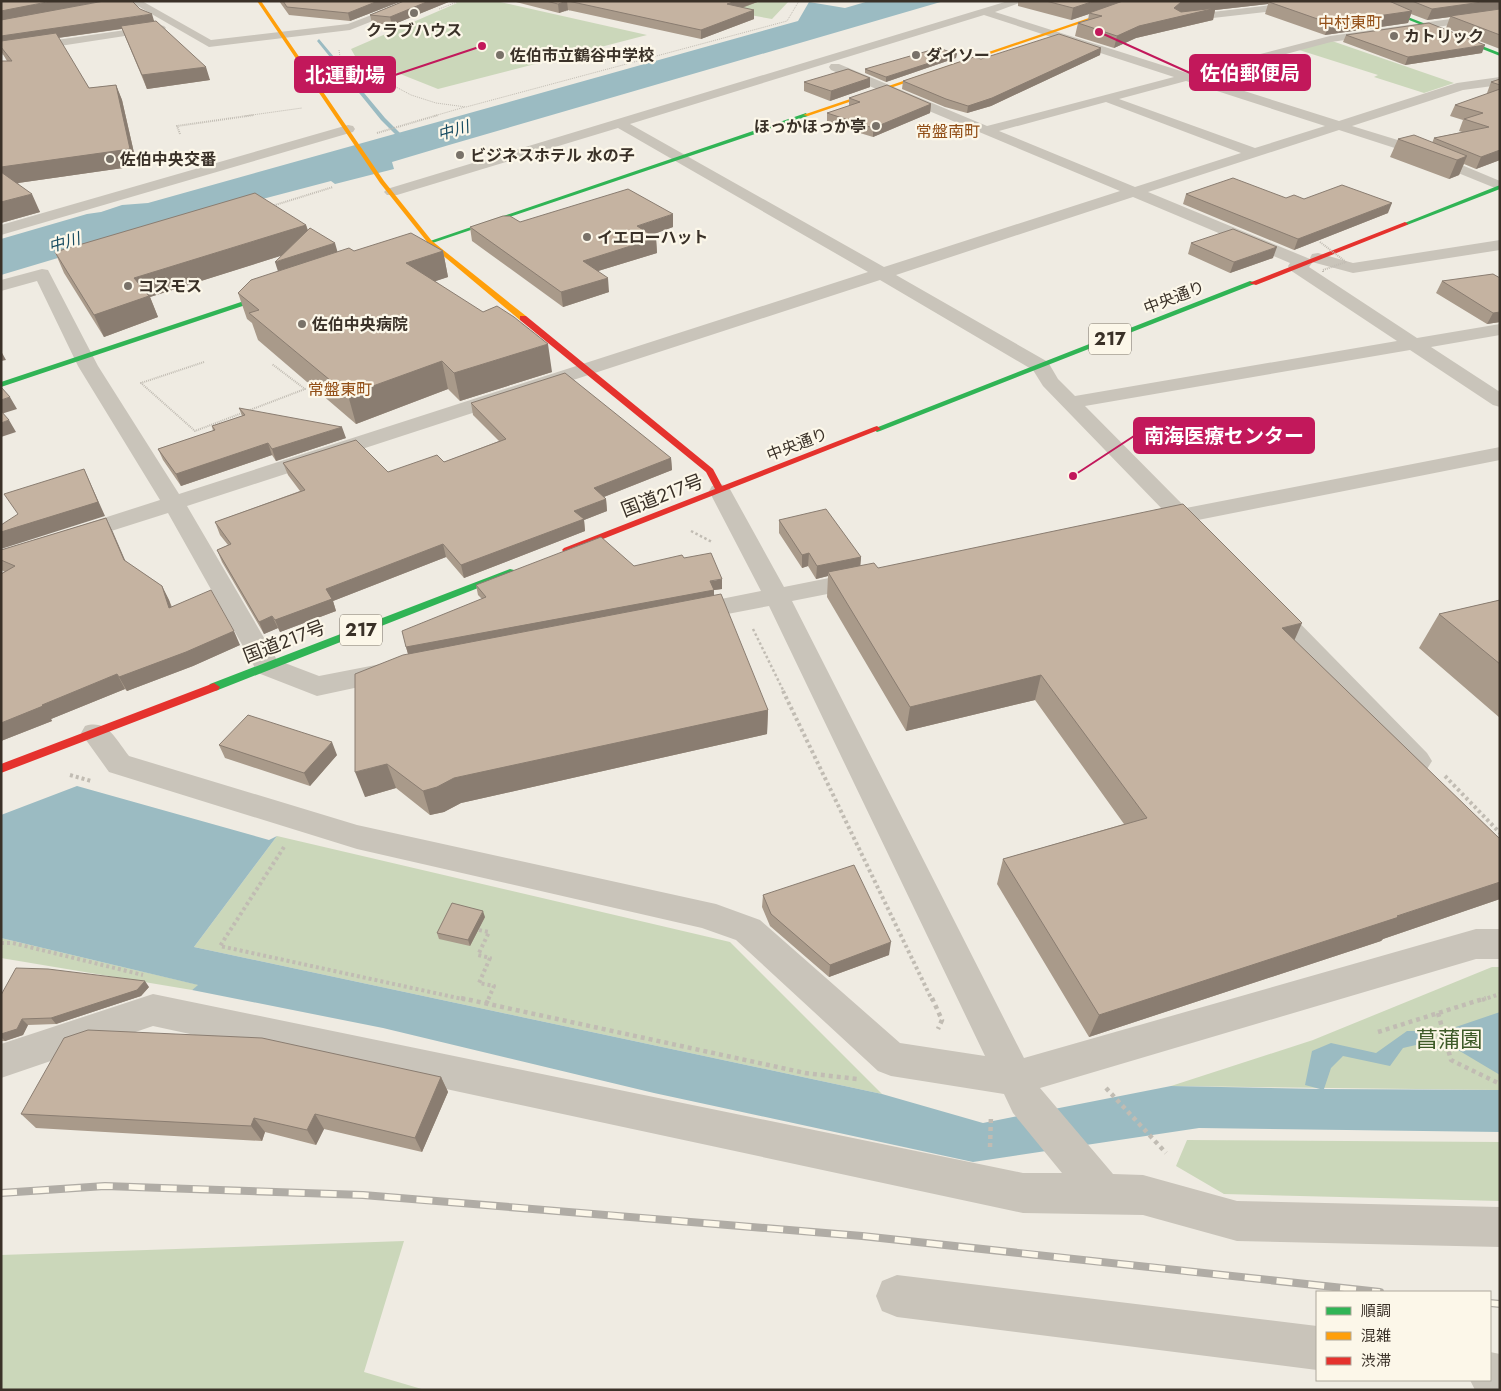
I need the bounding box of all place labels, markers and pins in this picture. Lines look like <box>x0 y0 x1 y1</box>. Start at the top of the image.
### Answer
marker: クラブハウス <box>408 7 420 19</box>
place label: クラブハウス <box>366 19 462 42</box>
place label: カトリック <box>1404 25 1484 48</box>
marker: カトリック <box>1388 30 1400 42</box>
place label: 佐伯市立鶴谷中学校 <box>509 44 654 67</box>
place label: ダイソー <box>926 44 990 67</box>
marker: 佐伯市立鶴谷中学校 <box>494 49 506 61</box>
marker: ダイソー <box>910 49 922 61</box>
callout: 佐伯郵便局 <box>1190 55 1310 90</box>
callout: 北運動場 <box>295 57 395 92</box>
place label: ほっかほっか亭 <box>754 115 866 138</box>
marker: ほっかほっか亭 <box>870 120 882 132</box>
place label: ビジネスホテル 水の子 <box>470 144 635 167</box>
place label: 佐伯中央交番 <box>119 148 216 171</box>
marker: ビジネスホテル 水の子 <box>454 149 466 161</box>
marker: 佐伯中央交番 <box>104 153 116 165</box>
place label: イエローハット <box>597 226 709 249</box>
marker: イエローハット <box>581 231 593 243</box>
place label: コスモス <box>138 275 202 298</box>
marker: コスモス <box>122 280 134 292</box>
place label: 佐伯中央病院 <box>311 313 408 336</box>
marker: 佐伯中央病院 <box>296 318 308 330</box>
callout: 南海医療センター <box>1134 418 1314 453</box>

